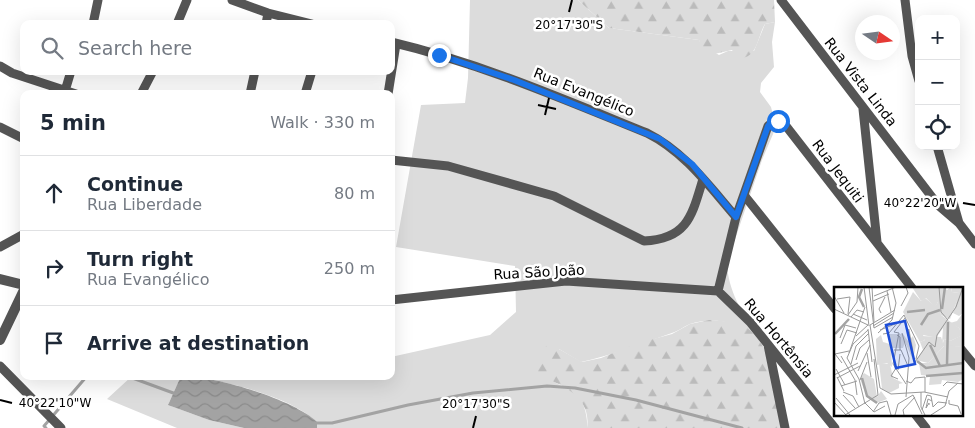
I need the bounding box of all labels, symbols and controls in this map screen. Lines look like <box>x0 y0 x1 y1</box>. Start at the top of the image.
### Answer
north arrow <box>855 15 900 60</box>
map controls <box>915 15 960 150</box>
button: + <box>915 15 960 60</box>
text: 20°17'30"S <box>535 18 603 32</box>
search box <box>20 20 395 75</box>
icon: search <box>38 34 66 62</box>
street label: Rua Vista Linda <box>821 35 901 129</box>
text: Search here <box>78 37 192 59</box>
route end <box>428 44 451 67</box>
button: − <box>915 60 960 105</box>
street label: Rua Evangélico <box>531 65 637 119</box>
button: locate <box>915 105 960 150</box>
route start <box>767 110 790 133</box>
text: 5 min <box>40 111 106 135</box>
text: Walk · 330 m <box>270 113 375 132</box>
street label: Rua Jequiti <box>809 136 867 206</box>
text: Continue <box>87 173 183 195</box>
icon: ahead <box>40 179 68 207</box>
text: 80 m <box>334 184 375 203</box>
text: Rua Liberdade <box>87 195 202 214</box>
text: 40°22'20"W <box>884 196 956 210</box>
text: Turn right <box>87 248 193 270</box>
icon: right <box>40 254 68 282</box>
text: 250 m <box>324 259 375 278</box>
street label: Rua São João <box>493 262 585 282</box>
text: Rua Evangélico <box>87 270 209 289</box>
inset map <box>834 287 962 416</box>
street label: Rua Hortênsia <box>741 295 817 381</box>
icon: arrive <box>40 329 68 357</box>
text: Arrive at destination <box>87 332 309 354</box>
text: 40°22'10"W <box>19 396 91 410</box>
text: 20°17'30"S <box>442 397 510 411</box>

